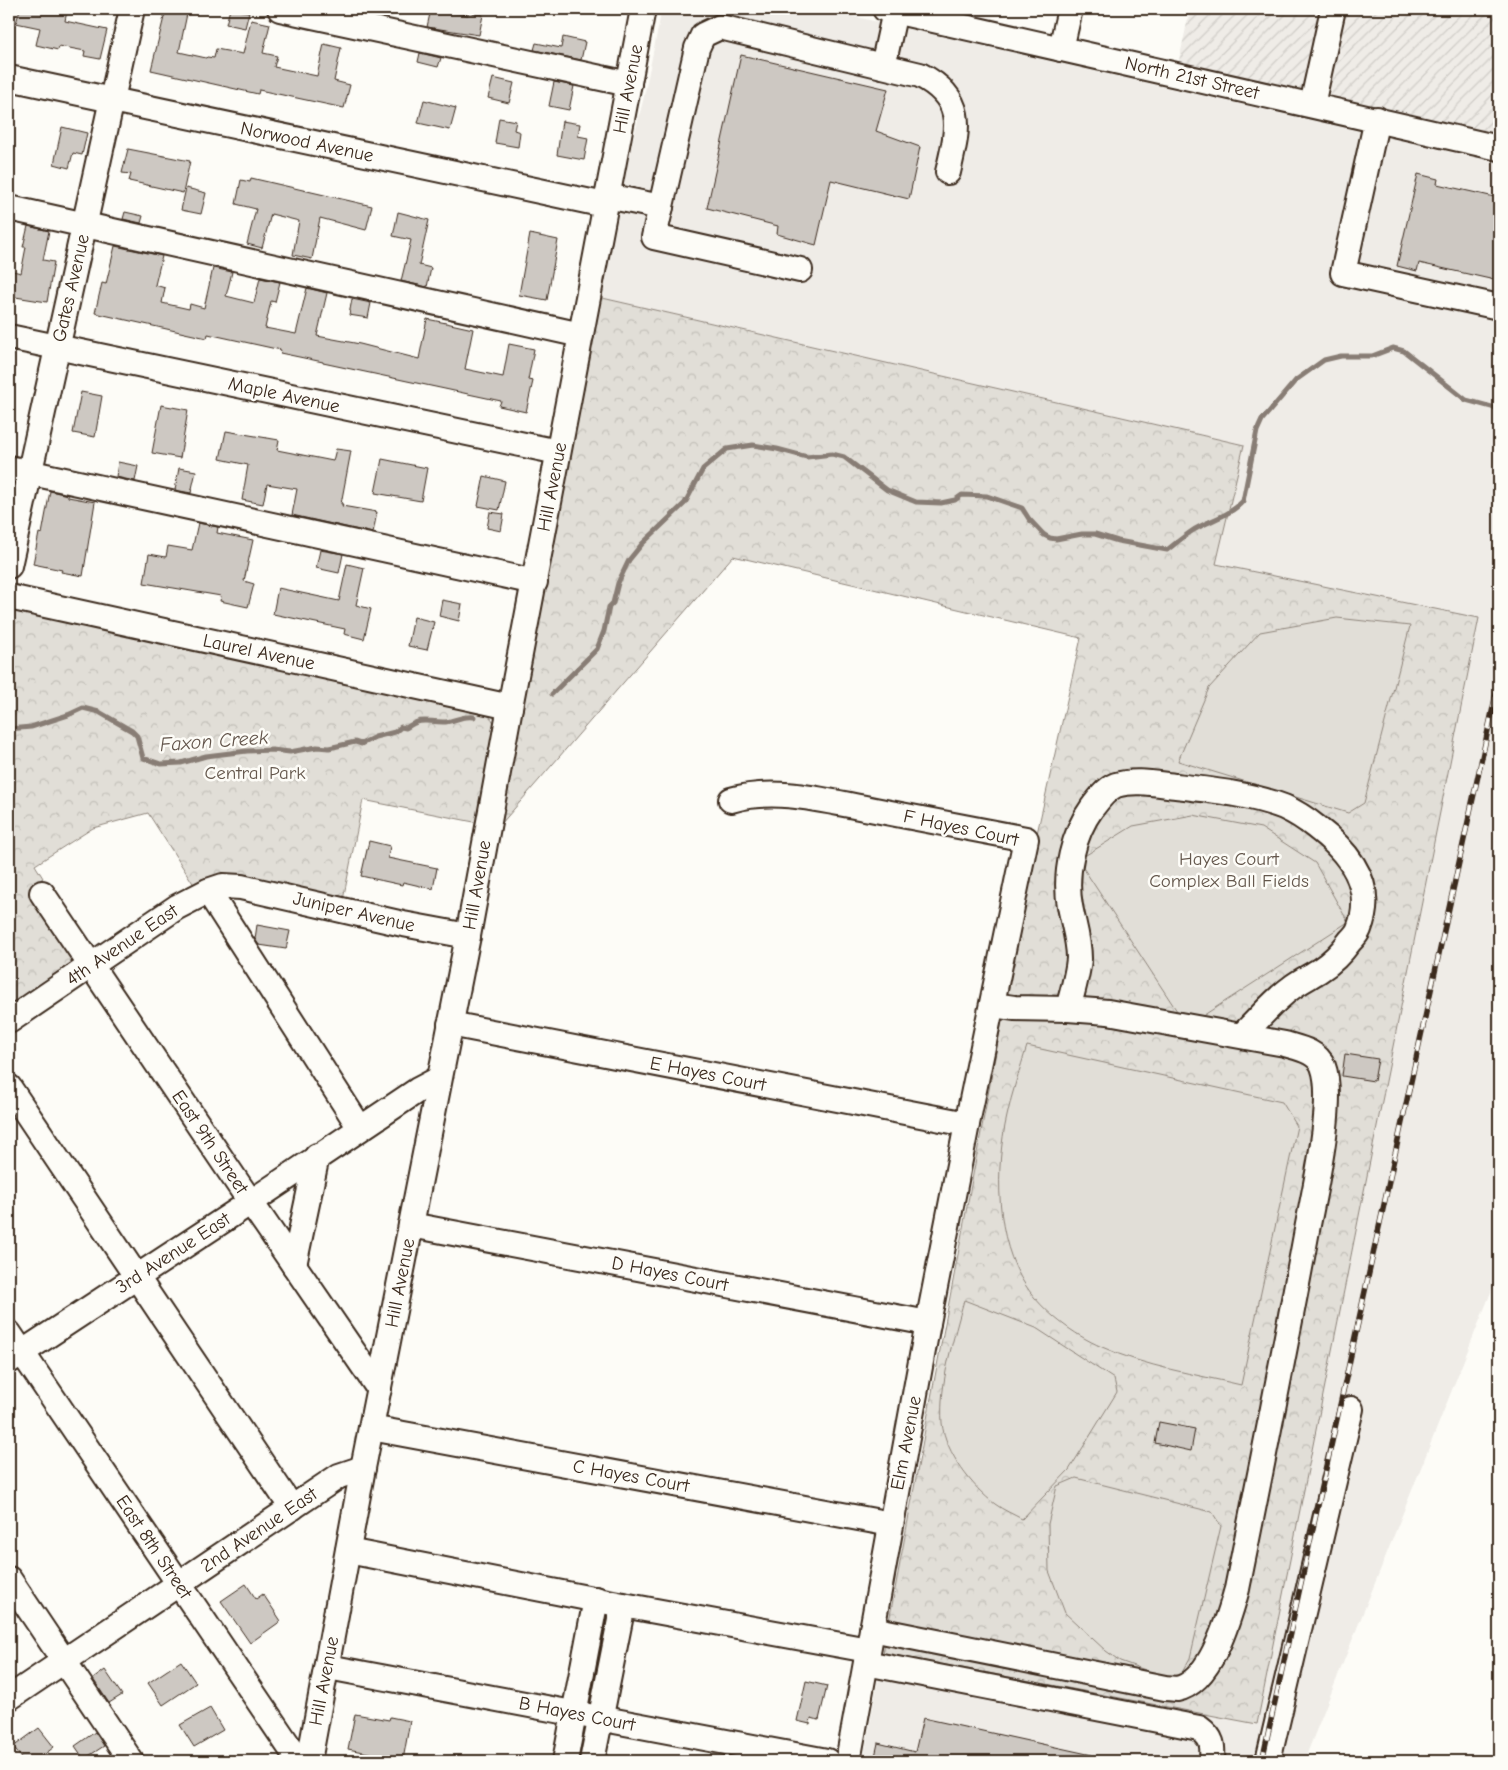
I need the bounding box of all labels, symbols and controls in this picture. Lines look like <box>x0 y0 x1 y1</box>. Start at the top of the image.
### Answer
street label: Hill Avenue <box>609 42 647 136</box>
street label: North 21st Street <box>1123 52 1262 104</box>
street label: Norwood Avenue <box>238 117 376 167</box>
street label: Gates Avenue <box>48 232 94 344</box>
street label: Maple Avenue <box>226 372 342 418</box>
street label: Hill Avenue <box>533 440 571 534</box>
street label: Laurel Avenue <box>201 629 317 675</box>
water label: Faxon Creek <box>159 726 269 756</box>
park label: Central Park <box>204 762 306 784</box>
street label: F Hayes Court <box>901 805 1021 851</box>
street label: Hill Avenue <box>458 838 496 932</box>
park label: Hayes Court Complex Ball Fields <box>1149 848 1309 892</box>
street label: Juniper Avenue <box>291 887 417 937</box>
street label: 4th Avenue East <box>62 899 182 990</box>
street label: E Hayes Court <box>648 1052 768 1096</box>
street label: East 9th Street <box>167 1086 253 1199</box>
street label: 3rd Avenue East <box>112 1208 235 1298</box>
street label: Hill Avenue <box>381 1236 419 1330</box>
street label: D Hayes Court <box>610 1252 731 1296</box>
street label: Elm Avenue <box>886 1394 926 1492</box>
street label: C Hayes Court <box>571 1455 692 1497</box>
street label: 2nd Avenue East <box>197 1483 322 1577</box>
street label: East 8th Street <box>111 1491 197 1603</box>
street label: Hill Avenue <box>305 1634 343 1728</box>
street label: B Hayes Court <box>517 1692 638 1736</box>

